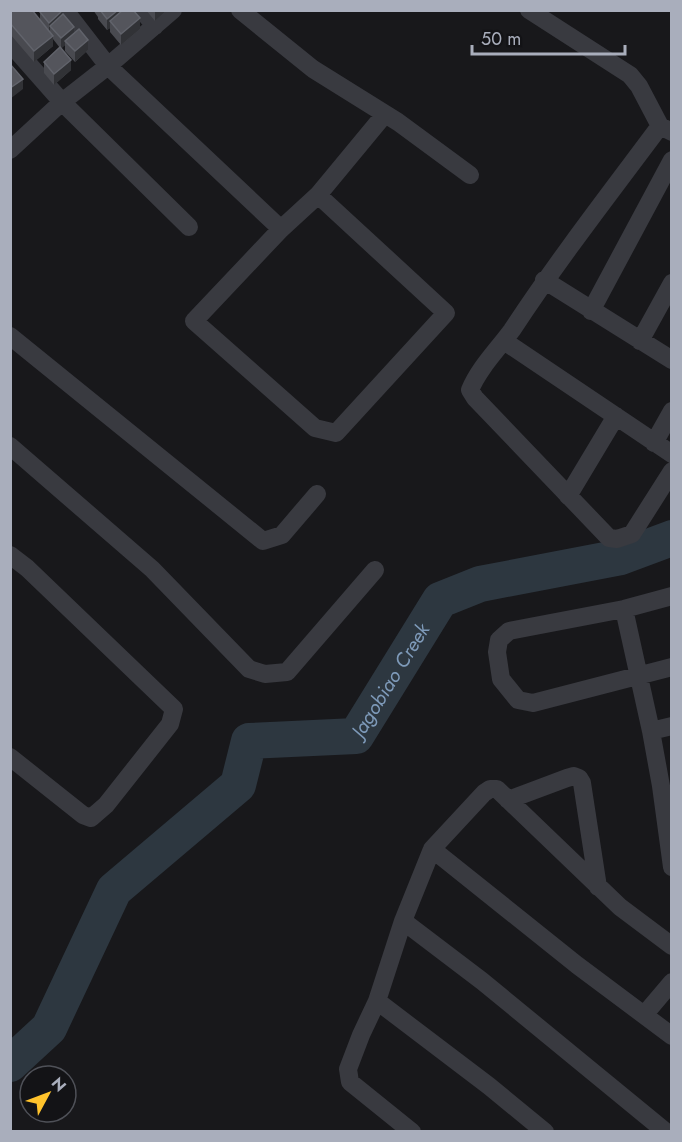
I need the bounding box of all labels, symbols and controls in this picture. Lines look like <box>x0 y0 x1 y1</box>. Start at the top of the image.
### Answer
scale bar <box>472 18 625 56</box>
text: 50 m <box>481 26 521 52</box>
water label: Jagobiao Creek <box>342 617 438 747</box>
north arrow <box>18 1064 78 1124</box>
text: N <box>46 1072 72 1097</box>

